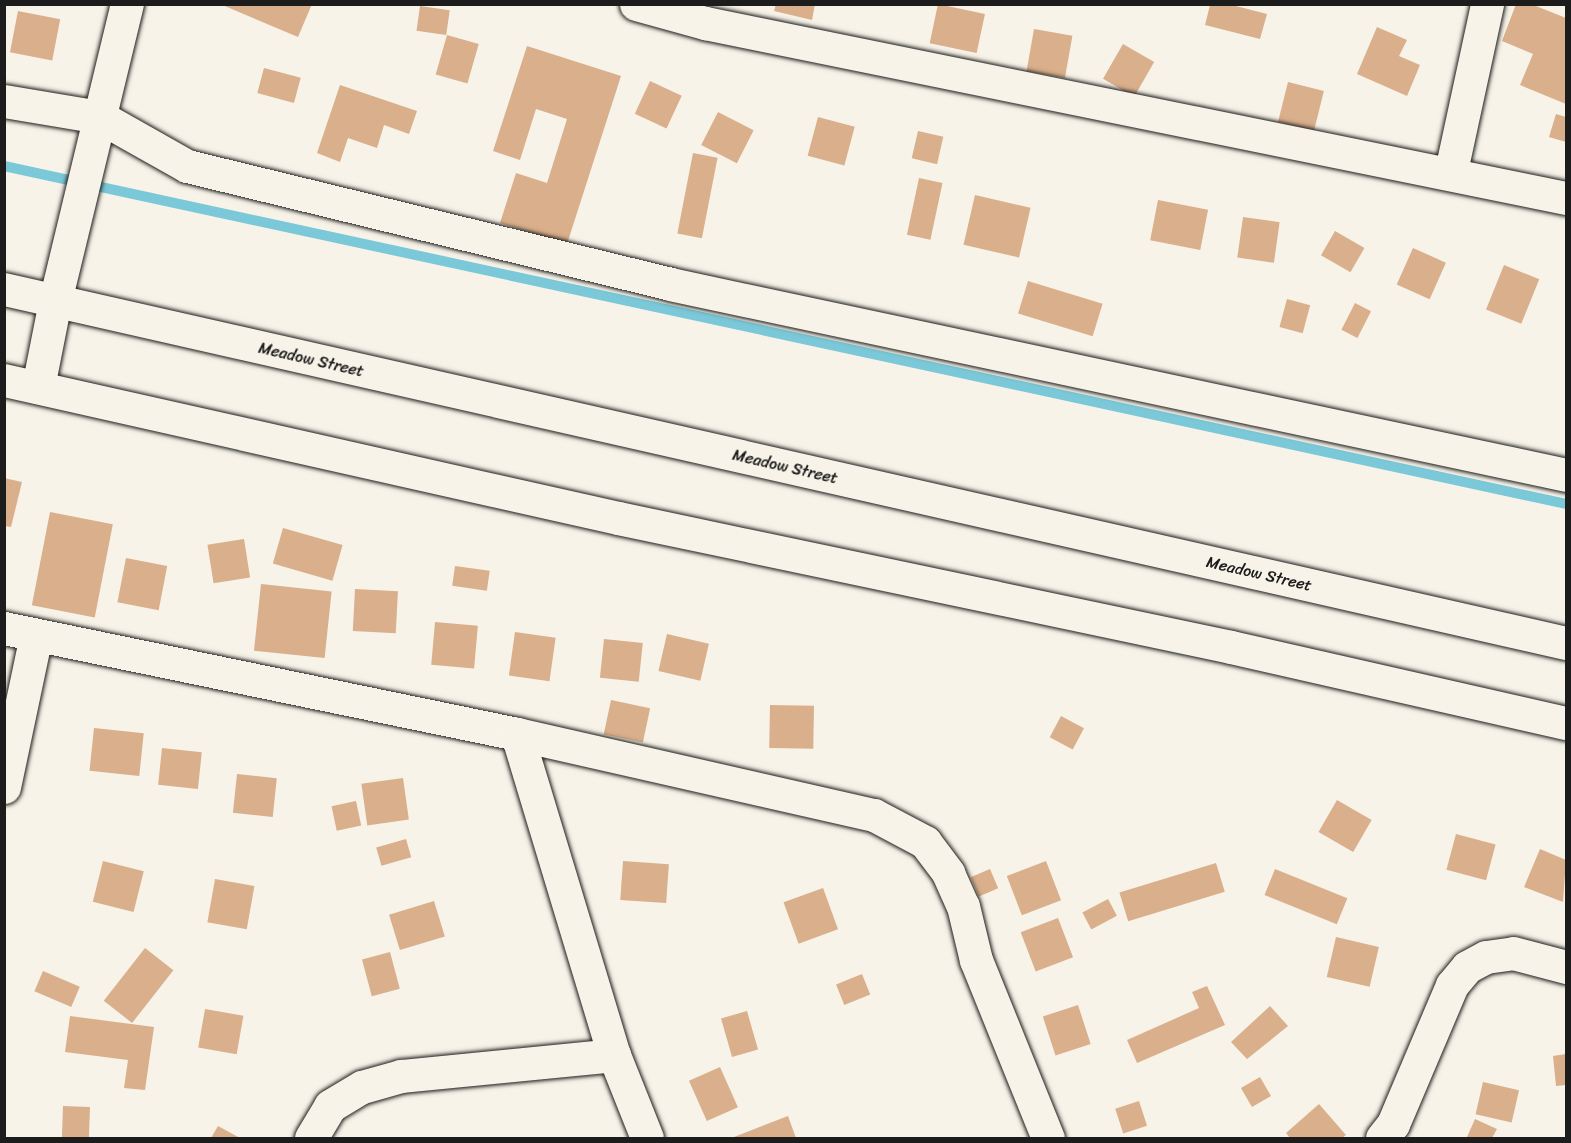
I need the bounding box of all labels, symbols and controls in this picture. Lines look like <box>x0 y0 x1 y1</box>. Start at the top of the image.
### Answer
street label: Meadow Street <box>257 339 365 381</box>
street label: Meadow Street <box>731 446 839 488</box>
street label: Meadow Street <box>1205 553 1313 595</box>

